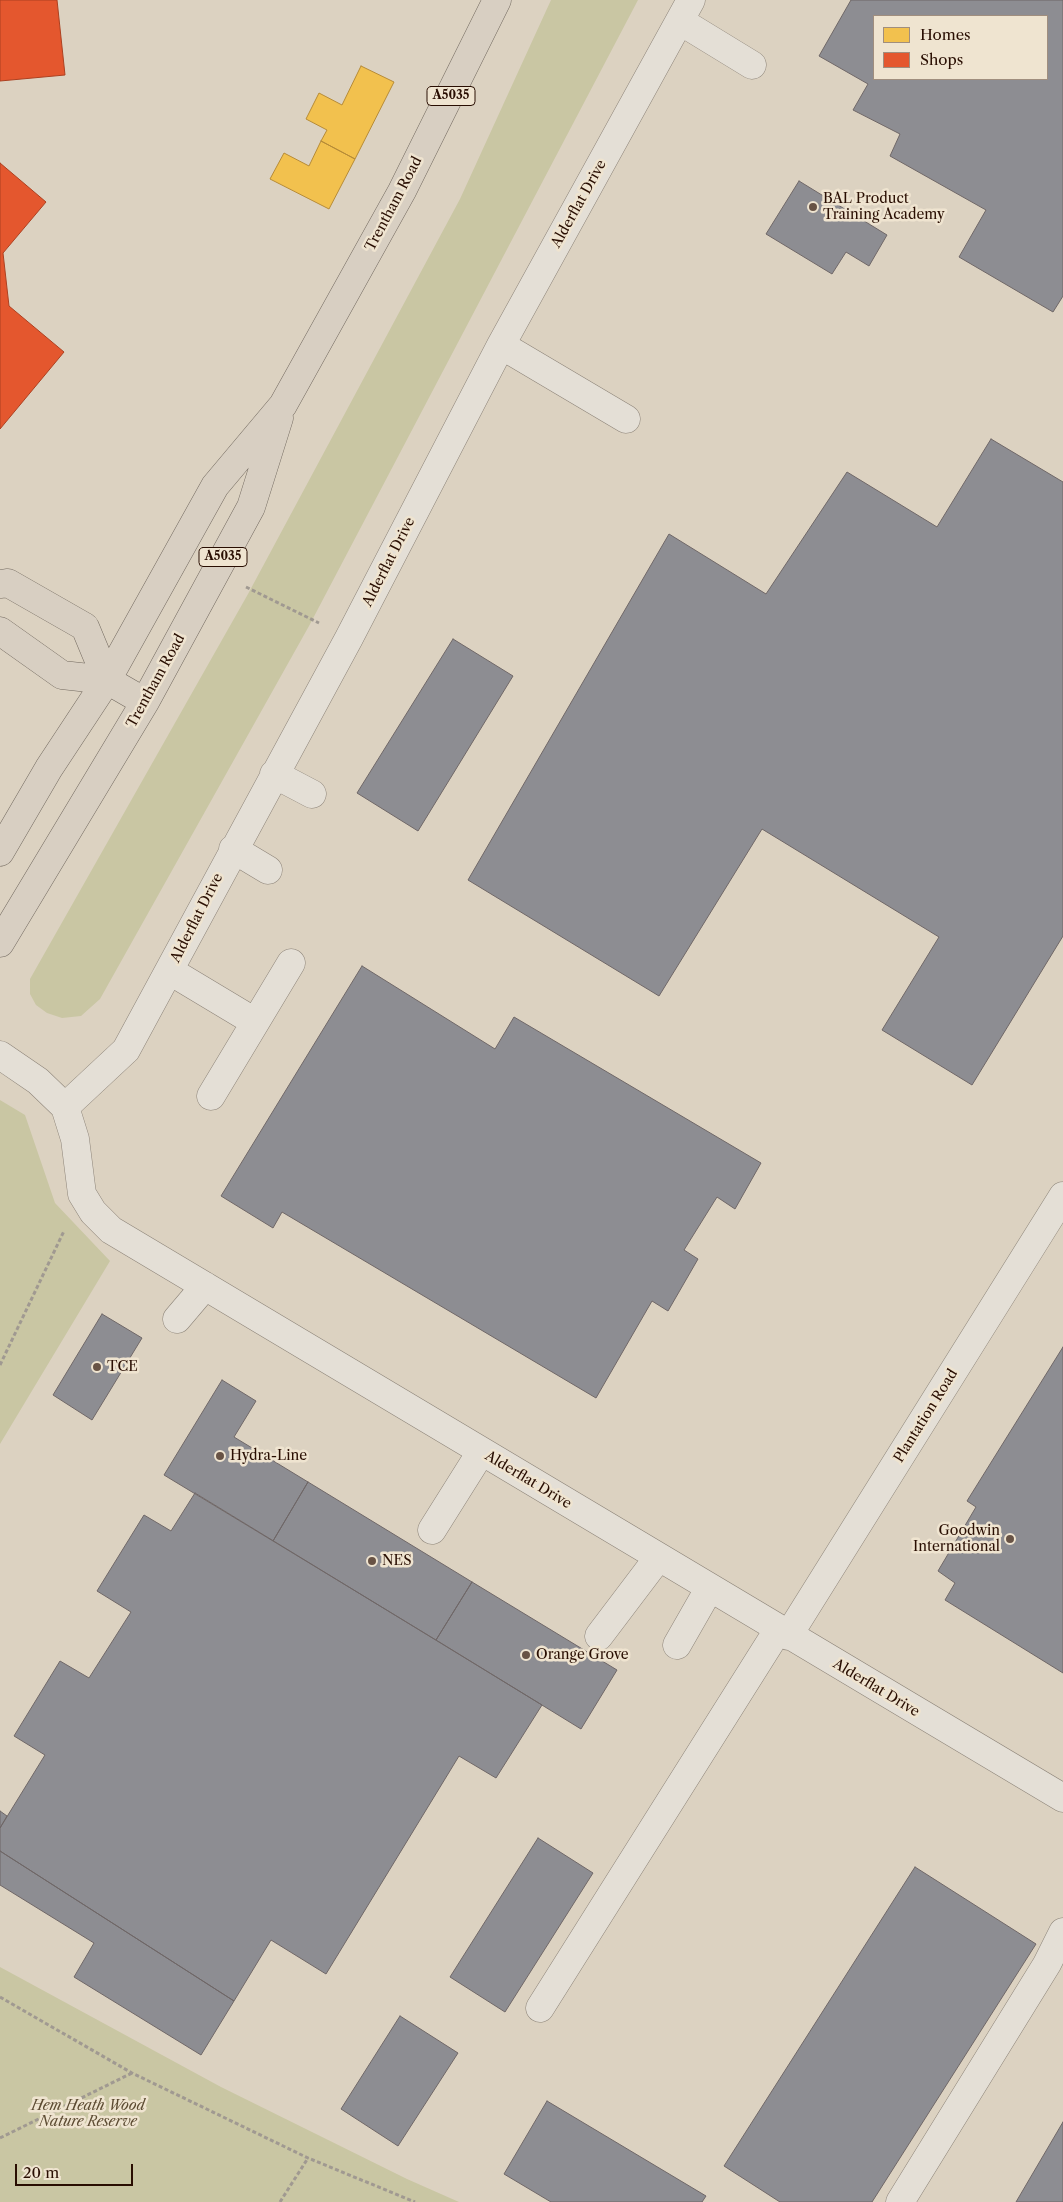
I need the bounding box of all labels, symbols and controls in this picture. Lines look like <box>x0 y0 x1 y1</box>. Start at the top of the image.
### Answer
legend <box>873 15 1048 80</box>
text: Homes <box>920 25 971 44</box>
text: Shops <box>920 50 963 69</box>
road number: A5035 <box>427 86 475 105</box>
street label: Trentham Road <box>362 154 426 254</box>
street label: Alderflat Drive <box>548 157 610 251</box>
place label: BAL Product Training Academy <box>823 191 945 223</box>
marker: BAL Product Training Academy <box>807 201 819 213</box>
street label: Alderflat Drive <box>359 515 419 609</box>
road number: A5035 <box>199 548 247 566</box>
street label: Trentham Road <box>123 631 189 731</box>
street label: Alderflat Drive <box>167 871 227 965</box>
place label: TCE <box>107 1359 138 1375</box>
marker: TCE <box>91 1361 103 1373</box>
street label: Plantation Road <box>891 1366 961 1466</box>
place label: Hydra-Line <box>230 1448 307 1464</box>
street label: Alderflat Drive <box>482 1448 574 1512</box>
marker: Hydra-Line <box>214 1450 226 1462</box>
place label: Goodwin International <box>913 1523 1000 1555</box>
marker: Goodwin International <box>1004 1533 1016 1545</box>
place label: NES <box>382 1553 412 1569</box>
marker: NES <box>366 1555 378 1567</box>
place label: Orange Grove <box>536 1647 629 1663</box>
marker: Orange Grove <box>520 1649 532 1661</box>
street label: Alderflat Drive <box>830 1656 922 1720</box>
park label: Hem Heath Wood Nature Reserve <box>31 2098 145 2130</box>
scale bar <box>18 2154 135 2186</box>
text: 20 m <box>23 2163 59 2182</box>

